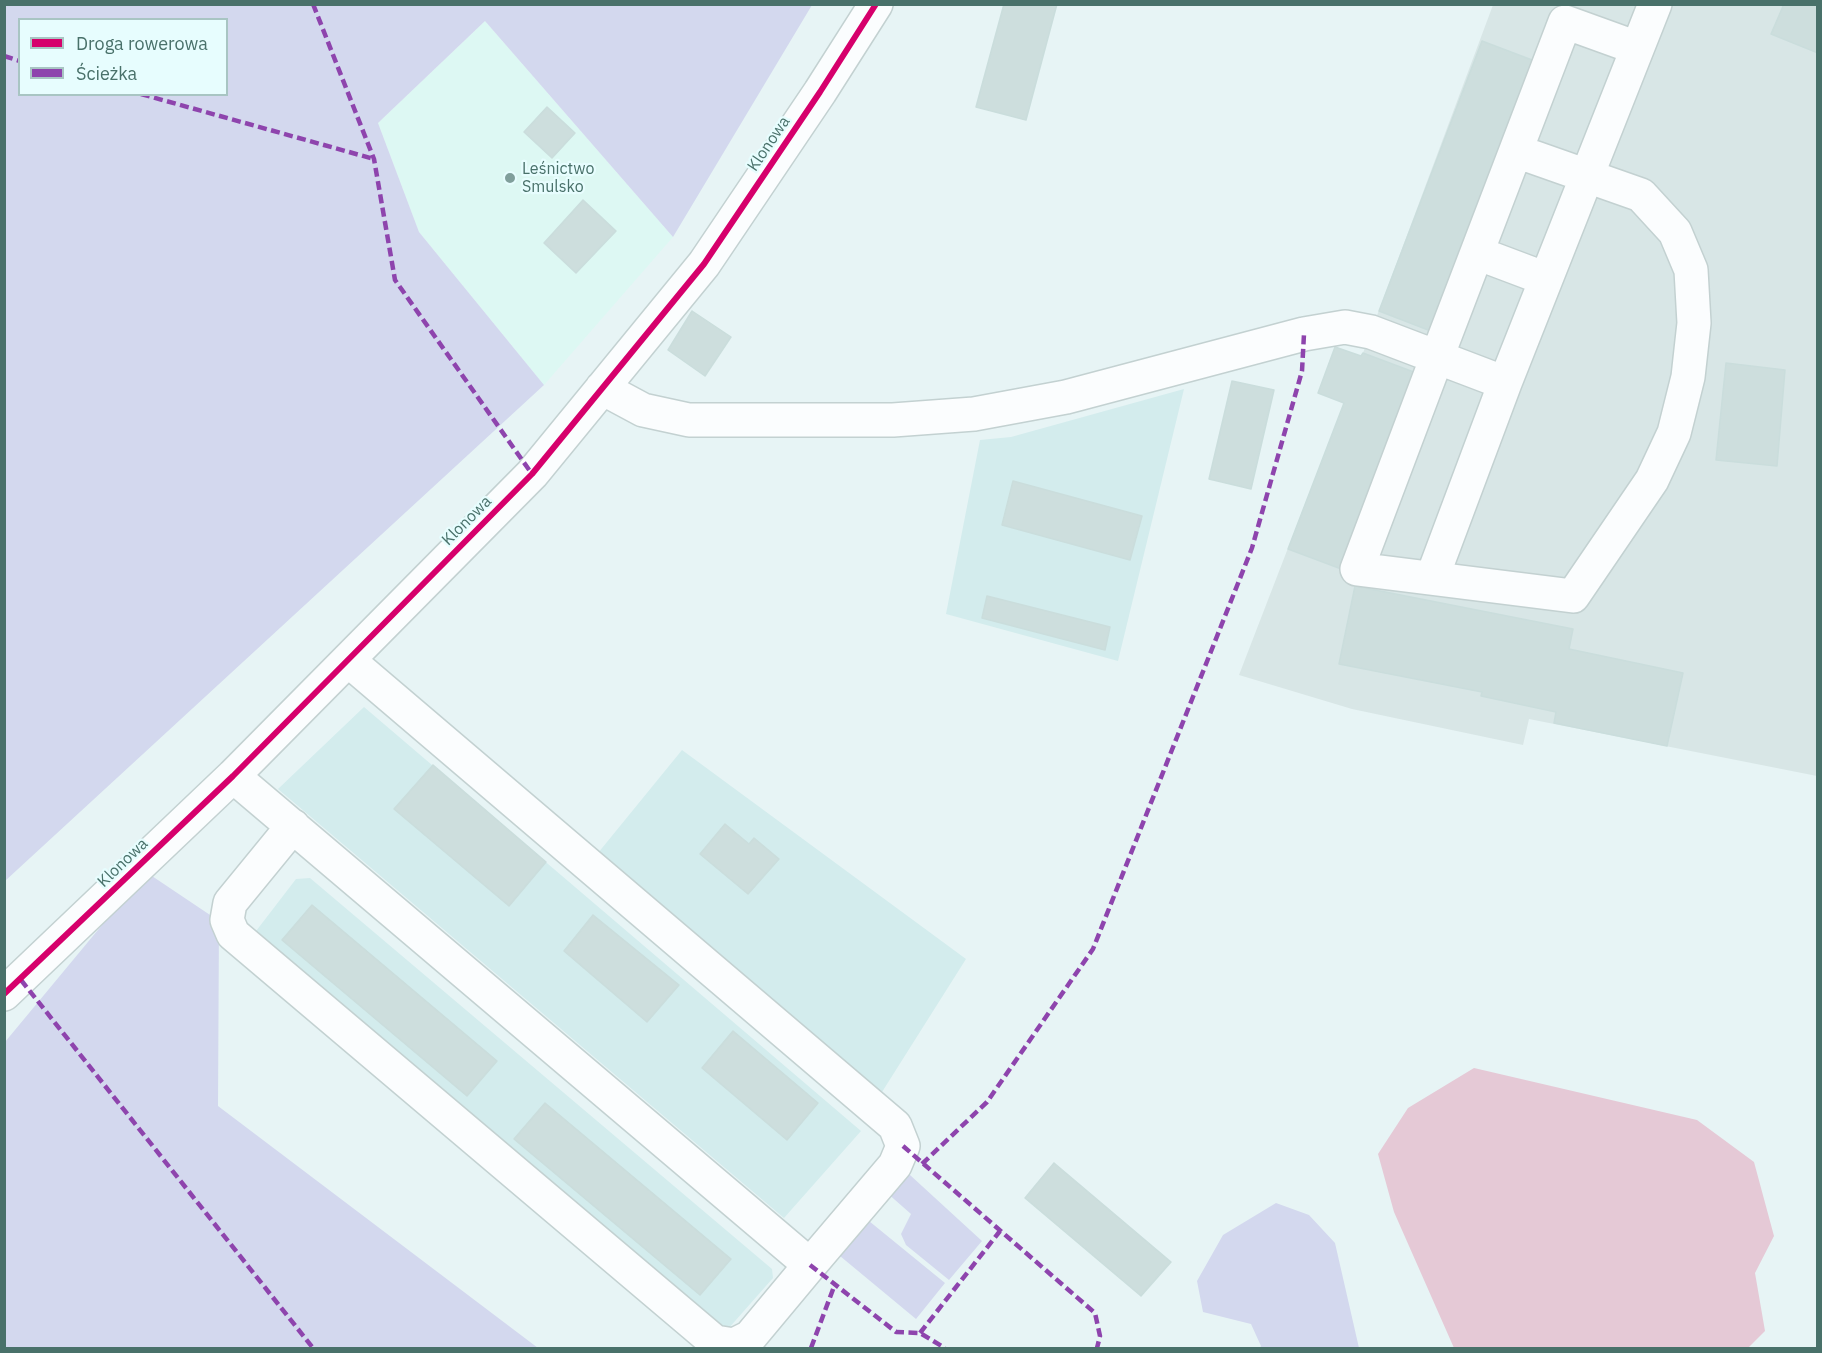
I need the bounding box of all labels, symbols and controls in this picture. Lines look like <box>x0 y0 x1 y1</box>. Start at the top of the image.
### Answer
legend <box>18 18 228 96</box>
text: Droga rowerowa <box>76 32 208 55</box>
text: Ścieżka <box>76 62 137 85</box>
street label: Klonowa <box>744 113 794 175</box>
place label: Leśnictwo Smulsko <box>522 159 594 197</box>
marker: Leśnictwo Smulsko <box>503 171 517 185</box>
street label: Klonowa <box>438 492 496 550</box>
street label: Klonowa <box>94 835 152 891</box>

